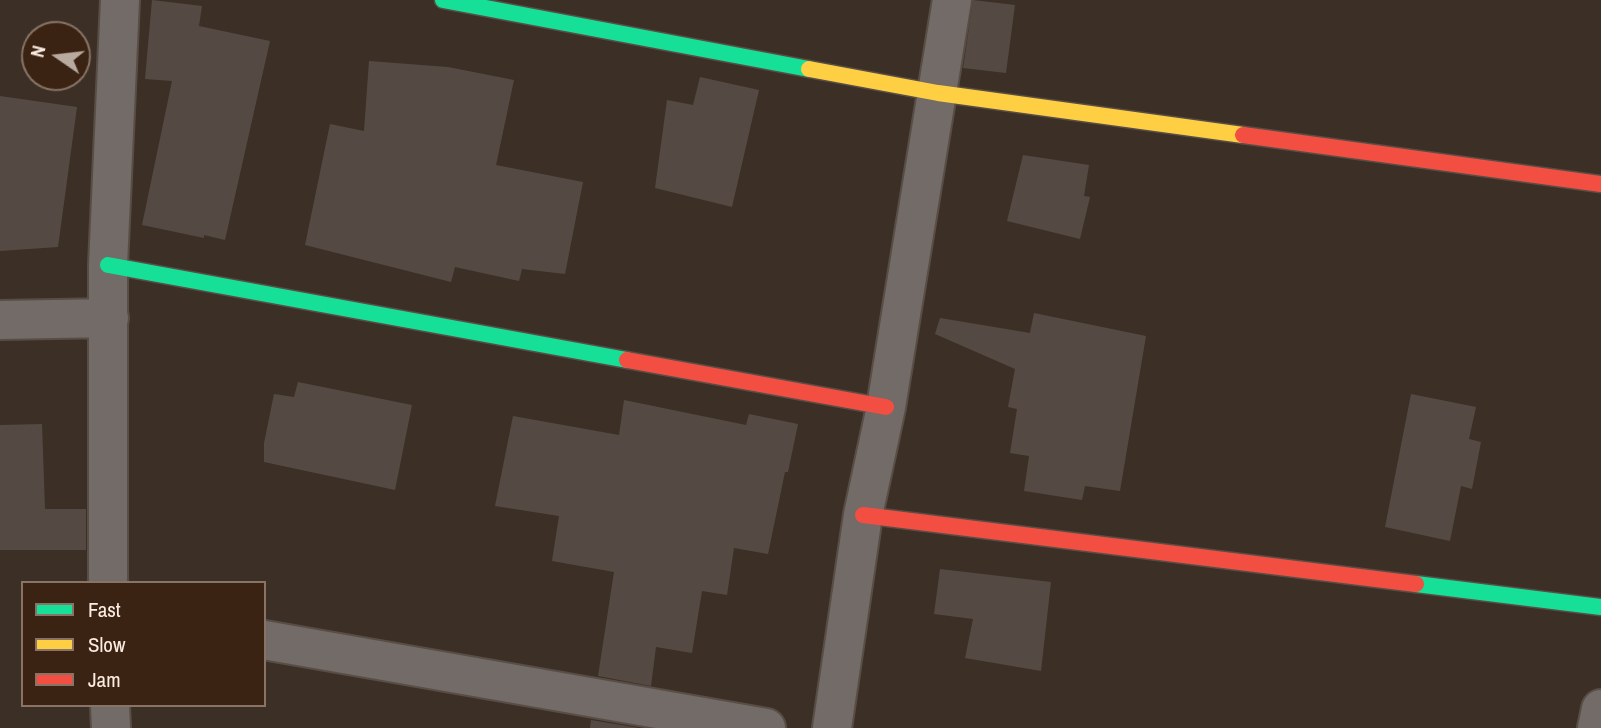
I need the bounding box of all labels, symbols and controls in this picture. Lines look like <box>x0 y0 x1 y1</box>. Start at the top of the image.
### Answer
north arrow <box>21 21 91 91</box>
text: N <box>24 43 52 60</box>
legend <box>21 581 266 707</box>
text: Fast <box>88 595 121 624</box>
text: Slow <box>88 630 125 659</box>
text: Jam <box>88 665 121 694</box>

